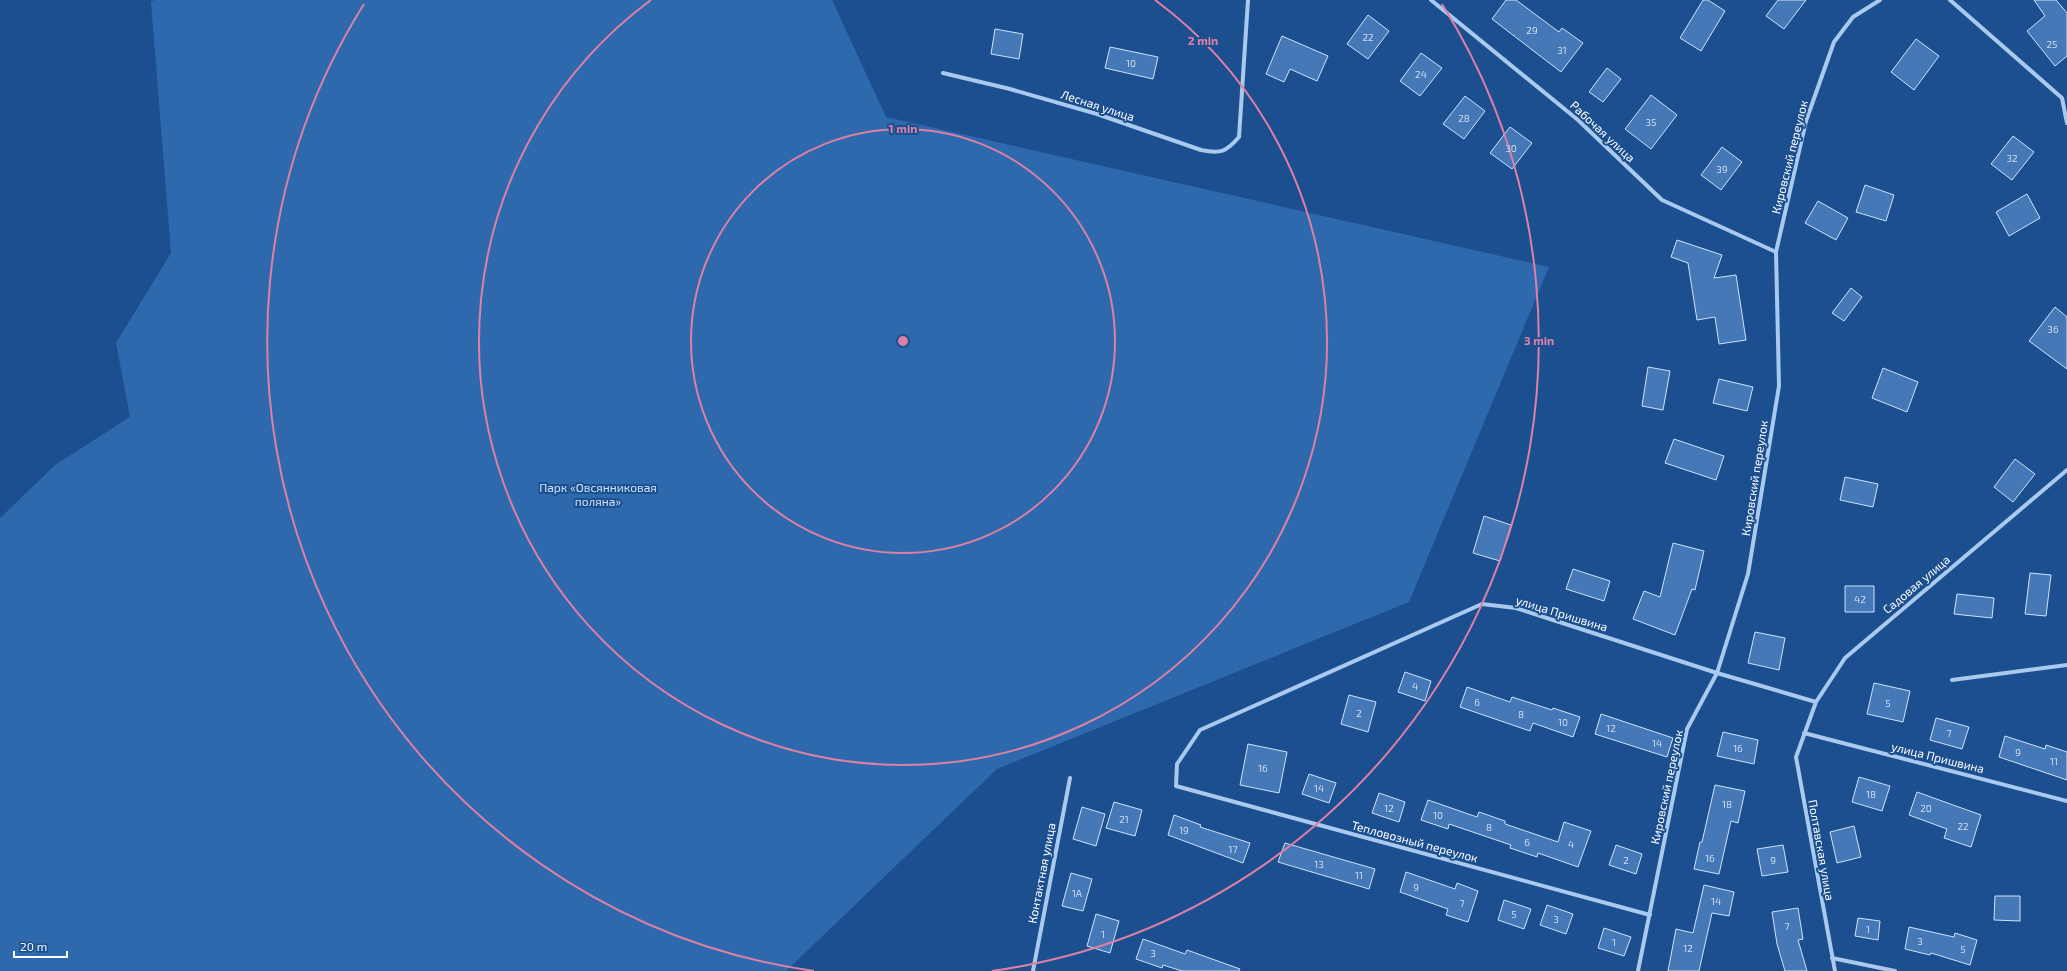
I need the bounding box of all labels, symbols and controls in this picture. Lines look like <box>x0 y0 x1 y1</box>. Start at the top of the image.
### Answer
house number: 29 <box>1526 24 1538 36</box>
house number: 22 <box>1362 31 1374 43</box>
text: 2 min <box>1188 33 1218 47</box>
house number: 25 <box>2047 38 2057 50</box>
house number: 31 <box>1557 44 1567 56</box>
house number: 10 <box>1126 57 1136 69</box>
house number: 24 <box>1415 68 1427 80</box>
street label: Лесная улица <box>1059 87 1137 124</box>
street label: Рабочая улица <box>1567 98 1638 165</box>
street label: Кировский переулок <box>1768 98 1811 216</box>
house number: 28 <box>1458 112 1470 124</box>
house number: 35 <box>1646 116 1656 128</box>
text: 1 min <box>889 121 917 135</box>
house number: 30 <box>1505 142 1517 154</box>
house number: 32 <box>2006 152 2018 164</box>
house number: 39 <box>1716 163 1728 175</box>
house number: 36 <box>2047 323 2059 335</box>
text: 3 min <box>1524 333 1554 347</box>
centre of rings <box>896 334 910 348</box>
street label: Кировский переулок <box>1738 419 1771 537</box>
park label: Парк «Овсянниковая поляна» <box>539 480 657 508</box>
street label: Садовая улица <box>1880 552 1953 617</box>
street label: улица Пришвина <box>1514 592 1610 635</box>
house number: 42 <box>1854 593 1866 605</box>
house number: 4 <box>1412 680 1418 692</box>
house number: 6 <box>1474 696 1480 708</box>
house number: 5 <box>1885 697 1891 709</box>
house number: 2 <box>1356 707 1362 719</box>
house number: 8 <box>1518 708 1524 720</box>
house number: 10 <box>1558 716 1568 728</box>
house number: 12 <box>1606 722 1616 734</box>
house number: 7 <box>1946 727 1952 739</box>
street label: Кировский переулок <box>1647 728 1686 846</box>
house number: 14 <box>1652 737 1662 749</box>
street label: улица Пришвина <box>1890 739 1986 776</box>
house number: 16 <box>1733 742 1743 754</box>
house number: 9 <box>2015 746 2021 758</box>
house number: 11 <box>2050 755 2058 767</box>
house number: 16 <box>1258 762 1268 774</box>
house number: 14 <box>1314 782 1324 794</box>
house number: 18 <box>1866 788 1876 800</box>
house number: 18 <box>1722 798 1732 810</box>
street label: Полтавская улица <box>1805 798 1838 902</box>
house number: 12 <box>1384 802 1394 814</box>
house number: 20 <box>1920 802 1932 814</box>
house number: 10 <box>1433 809 1443 821</box>
house number: 21 <box>1119 813 1129 825</box>
street label: Тепловозный переулок <box>1350 817 1480 866</box>
house number: 22 <box>1957 820 1969 832</box>
house number: 8 <box>1486 821 1492 833</box>
street label: Контактная улица <box>1024 822 1059 925</box>
house number: 19 <box>1179 824 1189 836</box>
house number: 6 <box>1524 836 1530 848</box>
house number: 4 <box>1568 838 1574 850</box>
house number: 17 <box>1228 843 1238 855</box>
house number: 16 <box>1705 852 1715 864</box>
house number: 2 <box>1623 854 1629 866</box>
house number: 9 <box>1770 854 1776 866</box>
house number: 13 <box>1314 858 1324 870</box>
house number: 11 <box>1355 869 1363 881</box>
house number: 9 <box>1413 881 1419 893</box>
house number: 1А <box>1072 887 1083 899</box>
house number: 14 <box>1711 895 1721 907</box>
house number: 7 <box>1459 897 1465 909</box>
house number: 5 <box>1511 908 1517 920</box>
house number: 3 <box>1553 913 1559 925</box>
house number: 7 <box>1784 920 1790 932</box>
house number: 1 <box>1866 923 1870 935</box>
house number: 1 <box>1101 928 1105 940</box>
scale bar <box>14 933 67 959</box>
house number: 3 <box>1917 935 1923 947</box>
house number: 1 <box>1612 936 1616 948</box>
text: 20 m <box>20 939 47 953</box>
house number: 12 <box>1683 942 1693 954</box>
house number: 5 <box>1960 943 1966 955</box>
house number: 3 <box>1150 947 1156 959</box>

